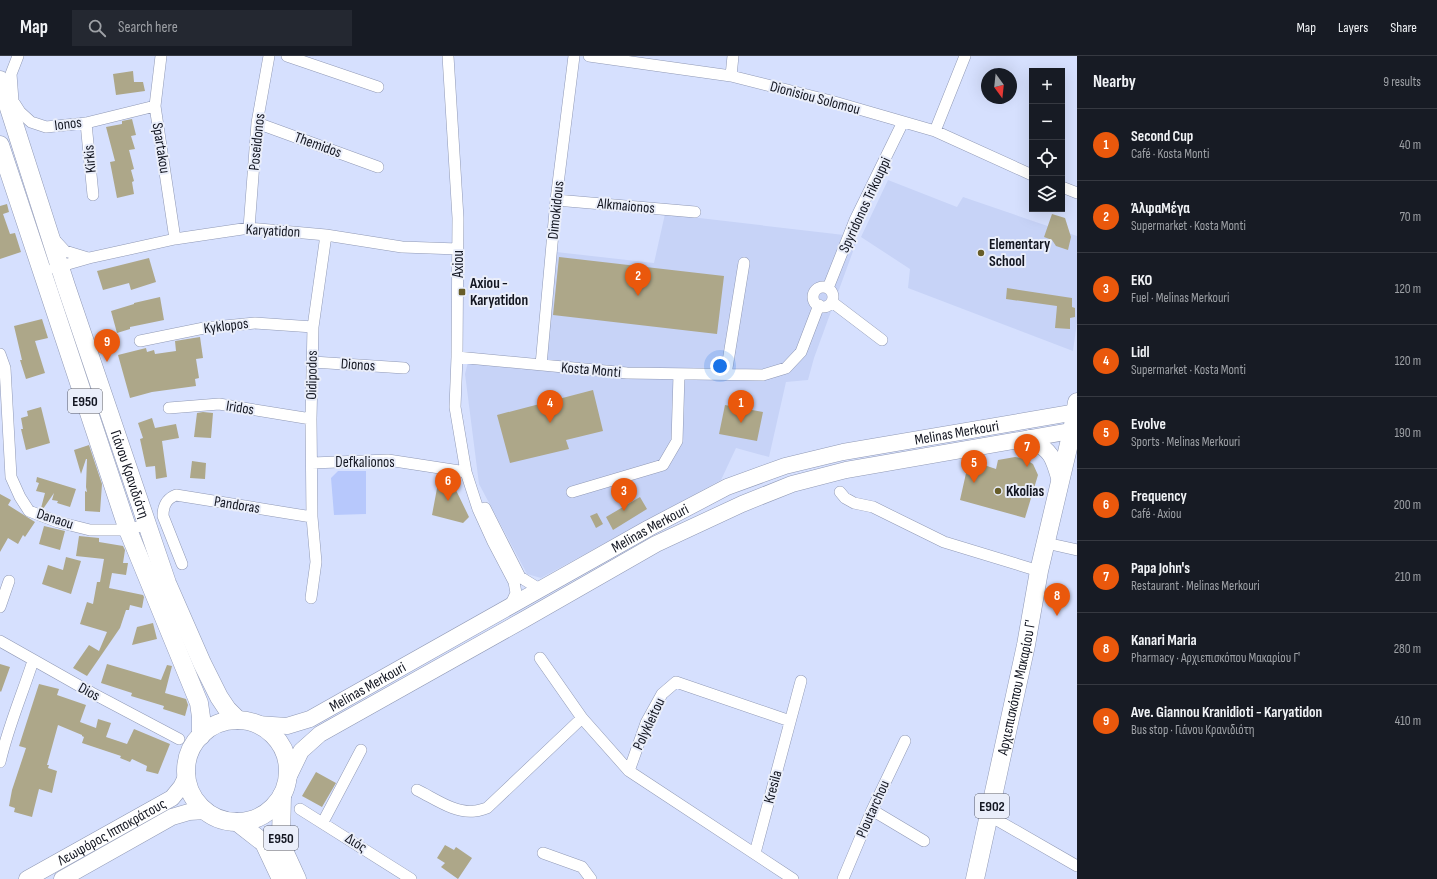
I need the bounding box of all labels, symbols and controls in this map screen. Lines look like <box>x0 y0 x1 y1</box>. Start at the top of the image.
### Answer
search box <box>72 10 352 46</box>
text: Map <box>20 16 48 39</box>
icon: search <box>86 17 108 39</box>
text: Search here <box>118 18 178 37</box>
text: Map <box>1296 19 1316 36</box>
text: Layers <box>1338 19 1368 36</box>
text: Share <box>1390 19 1417 36</box>
north arrow <box>981 68 1017 104</box>
map controls <box>1029 68 1065 212</box>
button: + <box>1029 68 1065 104</box>
text: Nearby <box>1093 72 1136 92</box>
text: 9 results <box>1383 74 1421 90</box>
street label: Dionisiou Solomou <box>768 77 862 119</box>
button: − <box>1029 104 1065 140</box>
street label: Ionos <box>53 113 83 135</box>
street label: Poseidonos <box>245 113 269 171</box>
street label: Spartakou <box>148 121 174 175</box>
text: Second Cup <box>1131 127 1193 146</box>
street label: Themidos <box>292 128 344 162</box>
text: 1 <box>1103 137 1109 153</box>
text: 40 m <box>1399 137 1421 153</box>
button: locate <box>1029 140 1065 176</box>
street label: Kirkis <box>79 144 101 174</box>
text: Café · Kosta Monti <box>1131 146 1209 162</box>
street label: Spyridonos Trikouppi <box>835 154 896 256</box>
button: layers <box>1029 176 1065 212</box>
street label: Dimokidous <box>543 180 569 240</box>
street label: Alkmaionos <box>595 194 656 218</box>
text: ΆλφαΜέγα <box>1131 199 1190 218</box>
text: 2 <box>1103 209 1109 225</box>
text: 70 m <box>1400 209 1421 225</box>
text: Supermarket · Kosta Monti <box>1131 218 1246 234</box>
street label: Karyatidon <box>245 220 301 242</box>
place label: Elementary School <box>989 235 1051 271</box>
marker: Elementary School <box>976 248 986 258</box>
street label: Axiou <box>449 250 468 279</box>
pin: 2 <box>625 263 651 296</box>
text: EKO <box>1131 271 1152 290</box>
place label: Axiou - Karyatidon <box>469 274 528 310</box>
text: 3 <box>1103 281 1109 297</box>
text: 120 m <box>1395 281 1421 297</box>
marker: Axiou - Karyatidon <box>457 287 467 297</box>
text: Fuel · Melinas Merkouri <box>1131 290 1230 306</box>
street label: Kyklopos <box>203 314 249 338</box>
pin: 9 <box>94 329 120 362</box>
text: Lidl <box>1131 343 1150 362</box>
street label: Oidipodos <box>302 350 322 400</box>
text: 4 <box>1103 353 1109 369</box>
text: 120 m <box>1395 353 1421 369</box>
street label: Dionos <box>340 354 376 376</box>
your location <box>710 356 730 376</box>
street label: Kosta Monti <box>560 358 622 382</box>
text: Supermarket · Kosta Monti <box>1131 362 1246 378</box>
road number: E950 <box>68 389 102 413</box>
pin: 4 <box>537 390 563 423</box>
pin: 1 <box>728 390 754 423</box>
street label: Iridos <box>225 396 255 420</box>
text: Evolve <box>1131 415 1166 434</box>
street label: Melinas Merkouri <box>913 416 1000 449</box>
text: 5 <box>1103 425 1109 441</box>
text: 190 m <box>1394 425 1421 441</box>
street label: Γιάνου Κρανιδιότη <box>106 428 154 521</box>
pin: 7 <box>1014 434 1040 467</box>
text: Sports · Melinas Merkouri <box>1131 434 1240 450</box>
pin: 5 <box>961 450 987 483</box>
street label: Defkalionos <box>335 453 395 472</box>
pin: 6 <box>435 468 461 501</box>
pin: 3 <box>611 478 637 511</box>
place label: Kkolias <box>1006 482 1044 501</box>
marker: Kkolias <box>993 486 1003 496</box>
text: Frequency <box>1131 487 1187 506</box>
street label: Pandoras <box>213 492 261 518</box>
text: 6 <box>1103 497 1109 513</box>
text: 200 m <box>1394 497 1421 513</box>
street label: Melinas Merkouri <box>608 499 692 557</box>
street label: Danaou <box>34 504 76 534</box>
text: Café · Axiou <box>1131 506 1181 522</box>
text: Papa John's <box>1131 559 1190 578</box>
text: 7 <box>1103 569 1109 585</box>
text: 210 m <box>1395 569 1421 585</box>
text: Restaurant · Melinas Merkouri <box>1131 578 1260 594</box>
pin: 8 <box>1044 583 1070 616</box>
street label: Αρχιεπισκόπου Μακαρίου Γ' <box>993 618 1040 758</box>
text: Kanari Maria <box>1131 631 1197 650</box>
text: 8 <box>1103 641 1109 657</box>
text: 280 m <box>1394 641 1421 657</box>
text: Pharmacy · Αρχιεπισκόπου Μακαρίου Γ' <box>1131 650 1300 666</box>
street label: Melinas Merkouri <box>326 657 409 716</box>
street label: Dios <box>75 678 103 706</box>
street label: Polykleitou <box>629 695 669 753</box>
text: Ave. Giannou Kranidioti - Karyatidon <box>1131 703 1322 722</box>
text: 9 <box>1103 713 1109 729</box>
text: 410 m <box>1395 713 1421 729</box>
text: Bus stop · Γιάνου Κρανιδιότη <box>1131 722 1255 738</box>
street label: Kresila <box>759 768 787 806</box>
street label: Ploutarchou <box>852 777 894 841</box>
street label: Λεωφόρος Ιπποκράτους <box>53 794 169 870</box>
road number: E902 <box>975 794 1009 818</box>
road number: E950 <box>264 826 298 850</box>
street label: Διός <box>342 829 371 857</box>

